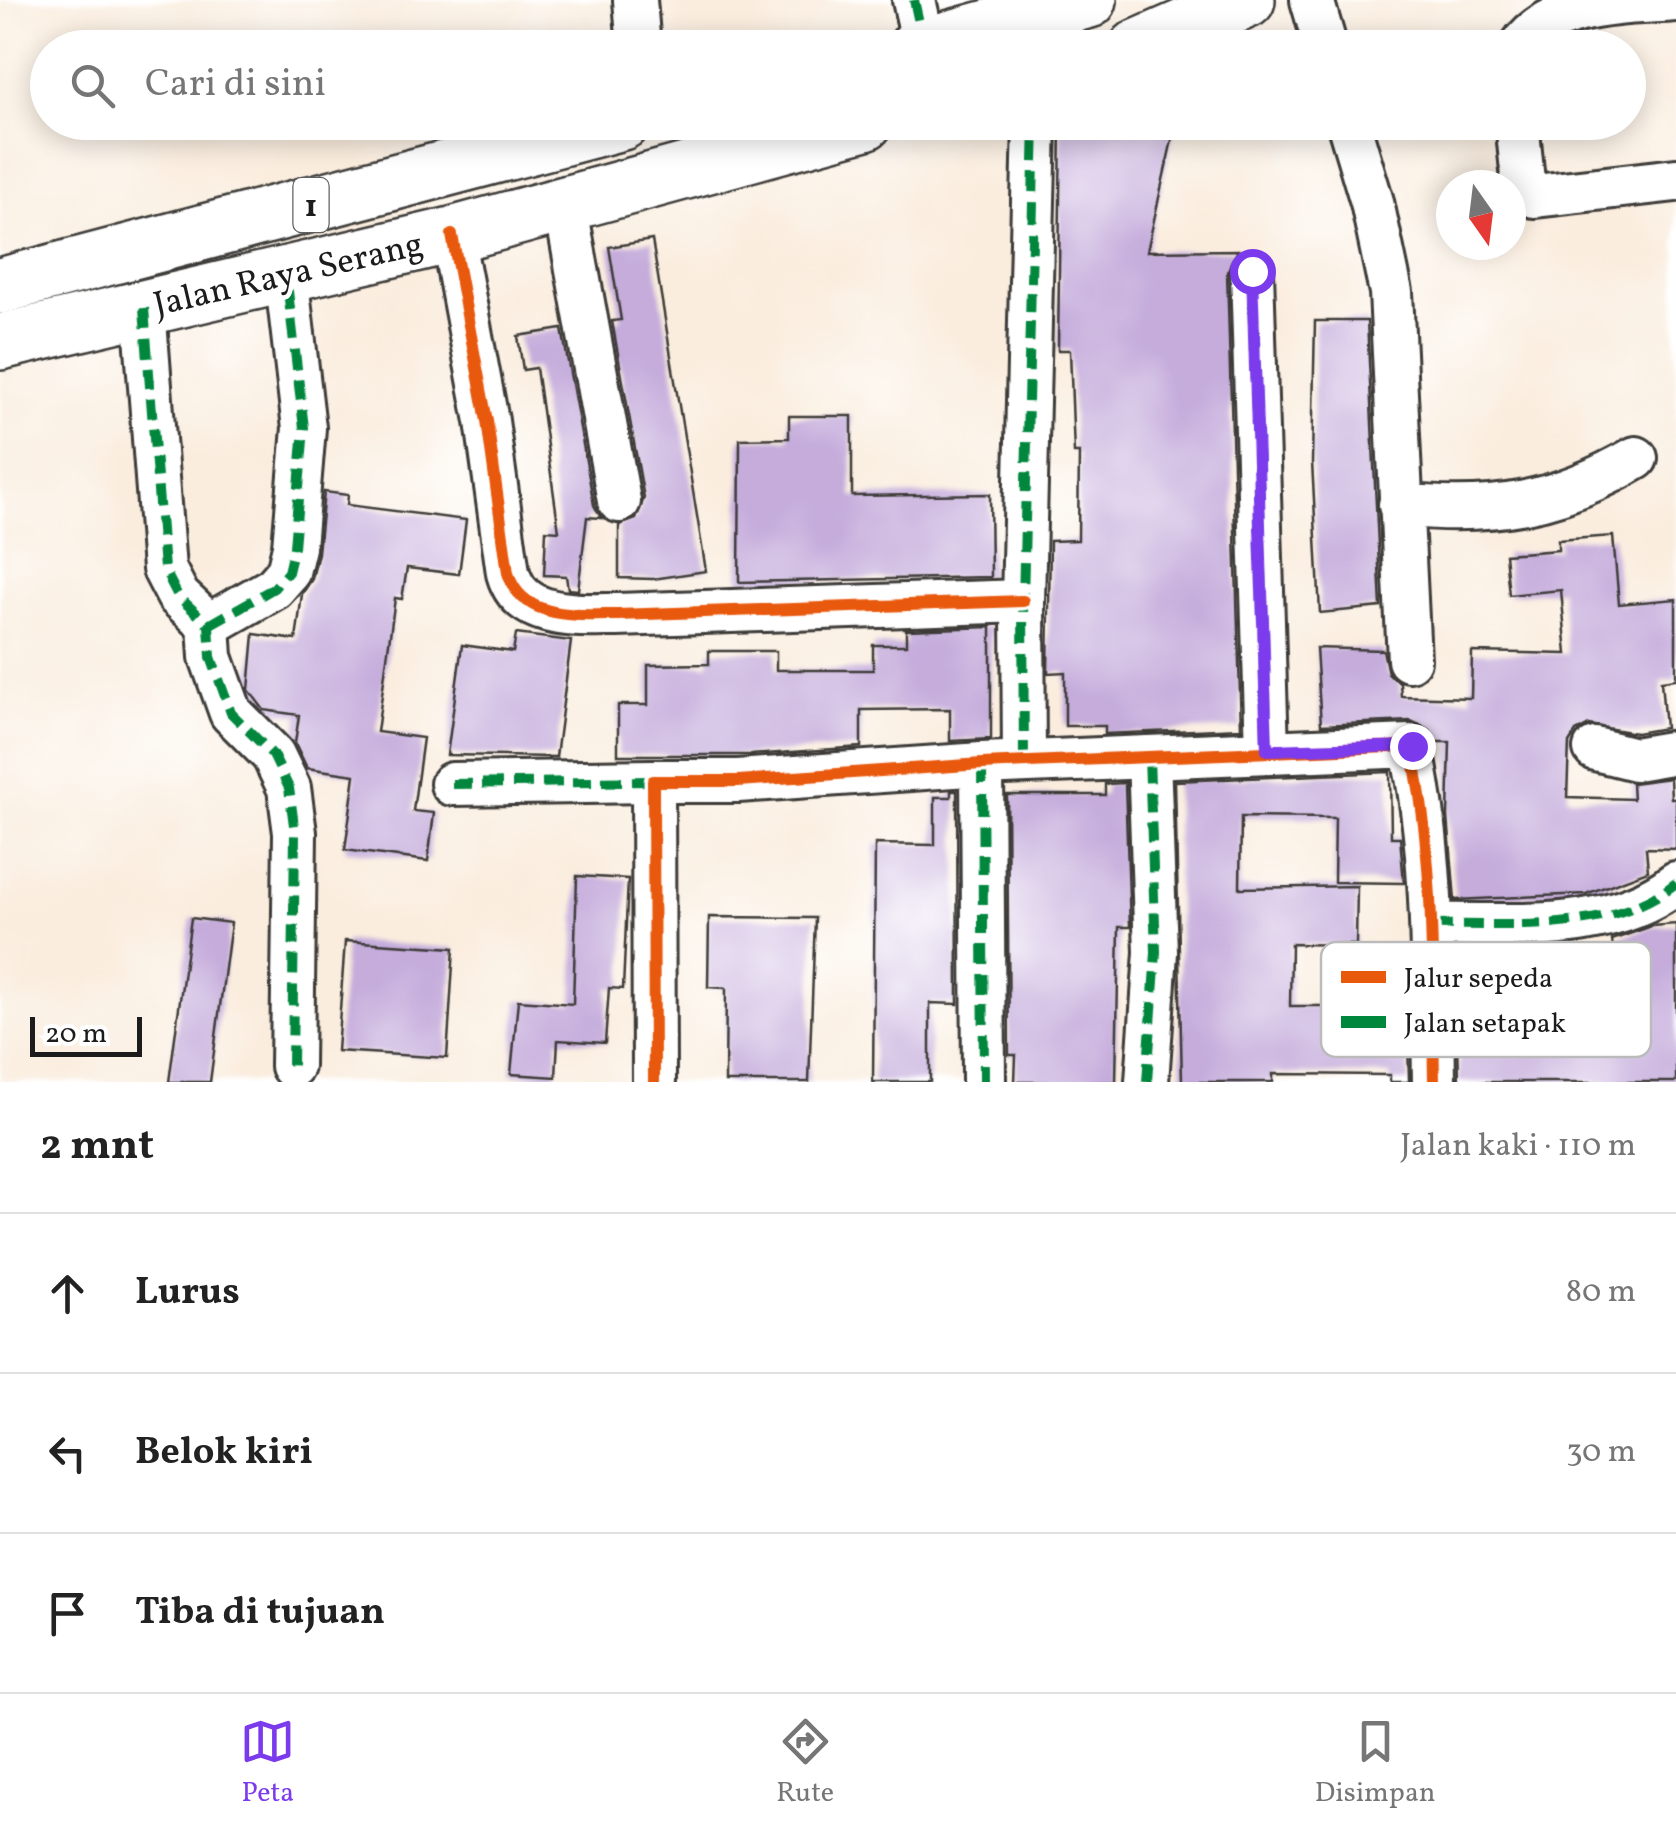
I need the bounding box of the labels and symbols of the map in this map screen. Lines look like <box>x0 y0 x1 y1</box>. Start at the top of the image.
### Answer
north arrow <box>1436 170 1526 260</box>
road number: 1 <box>294 178 328 232</box>
street label: Jalan Raya Serang <box>149 222 428 330</box>
route start <box>1230 249 1276 295</box>
route end <box>1390 724 1436 770</box>
legend <box>1321 942 1651 1057</box>
text: Jalur sepeda <box>1404 960 1553 999</box>
text: Jalan setapak <box>1404 1005 1566 1044</box>
scale bar <box>30 1012 142 1056</box>

